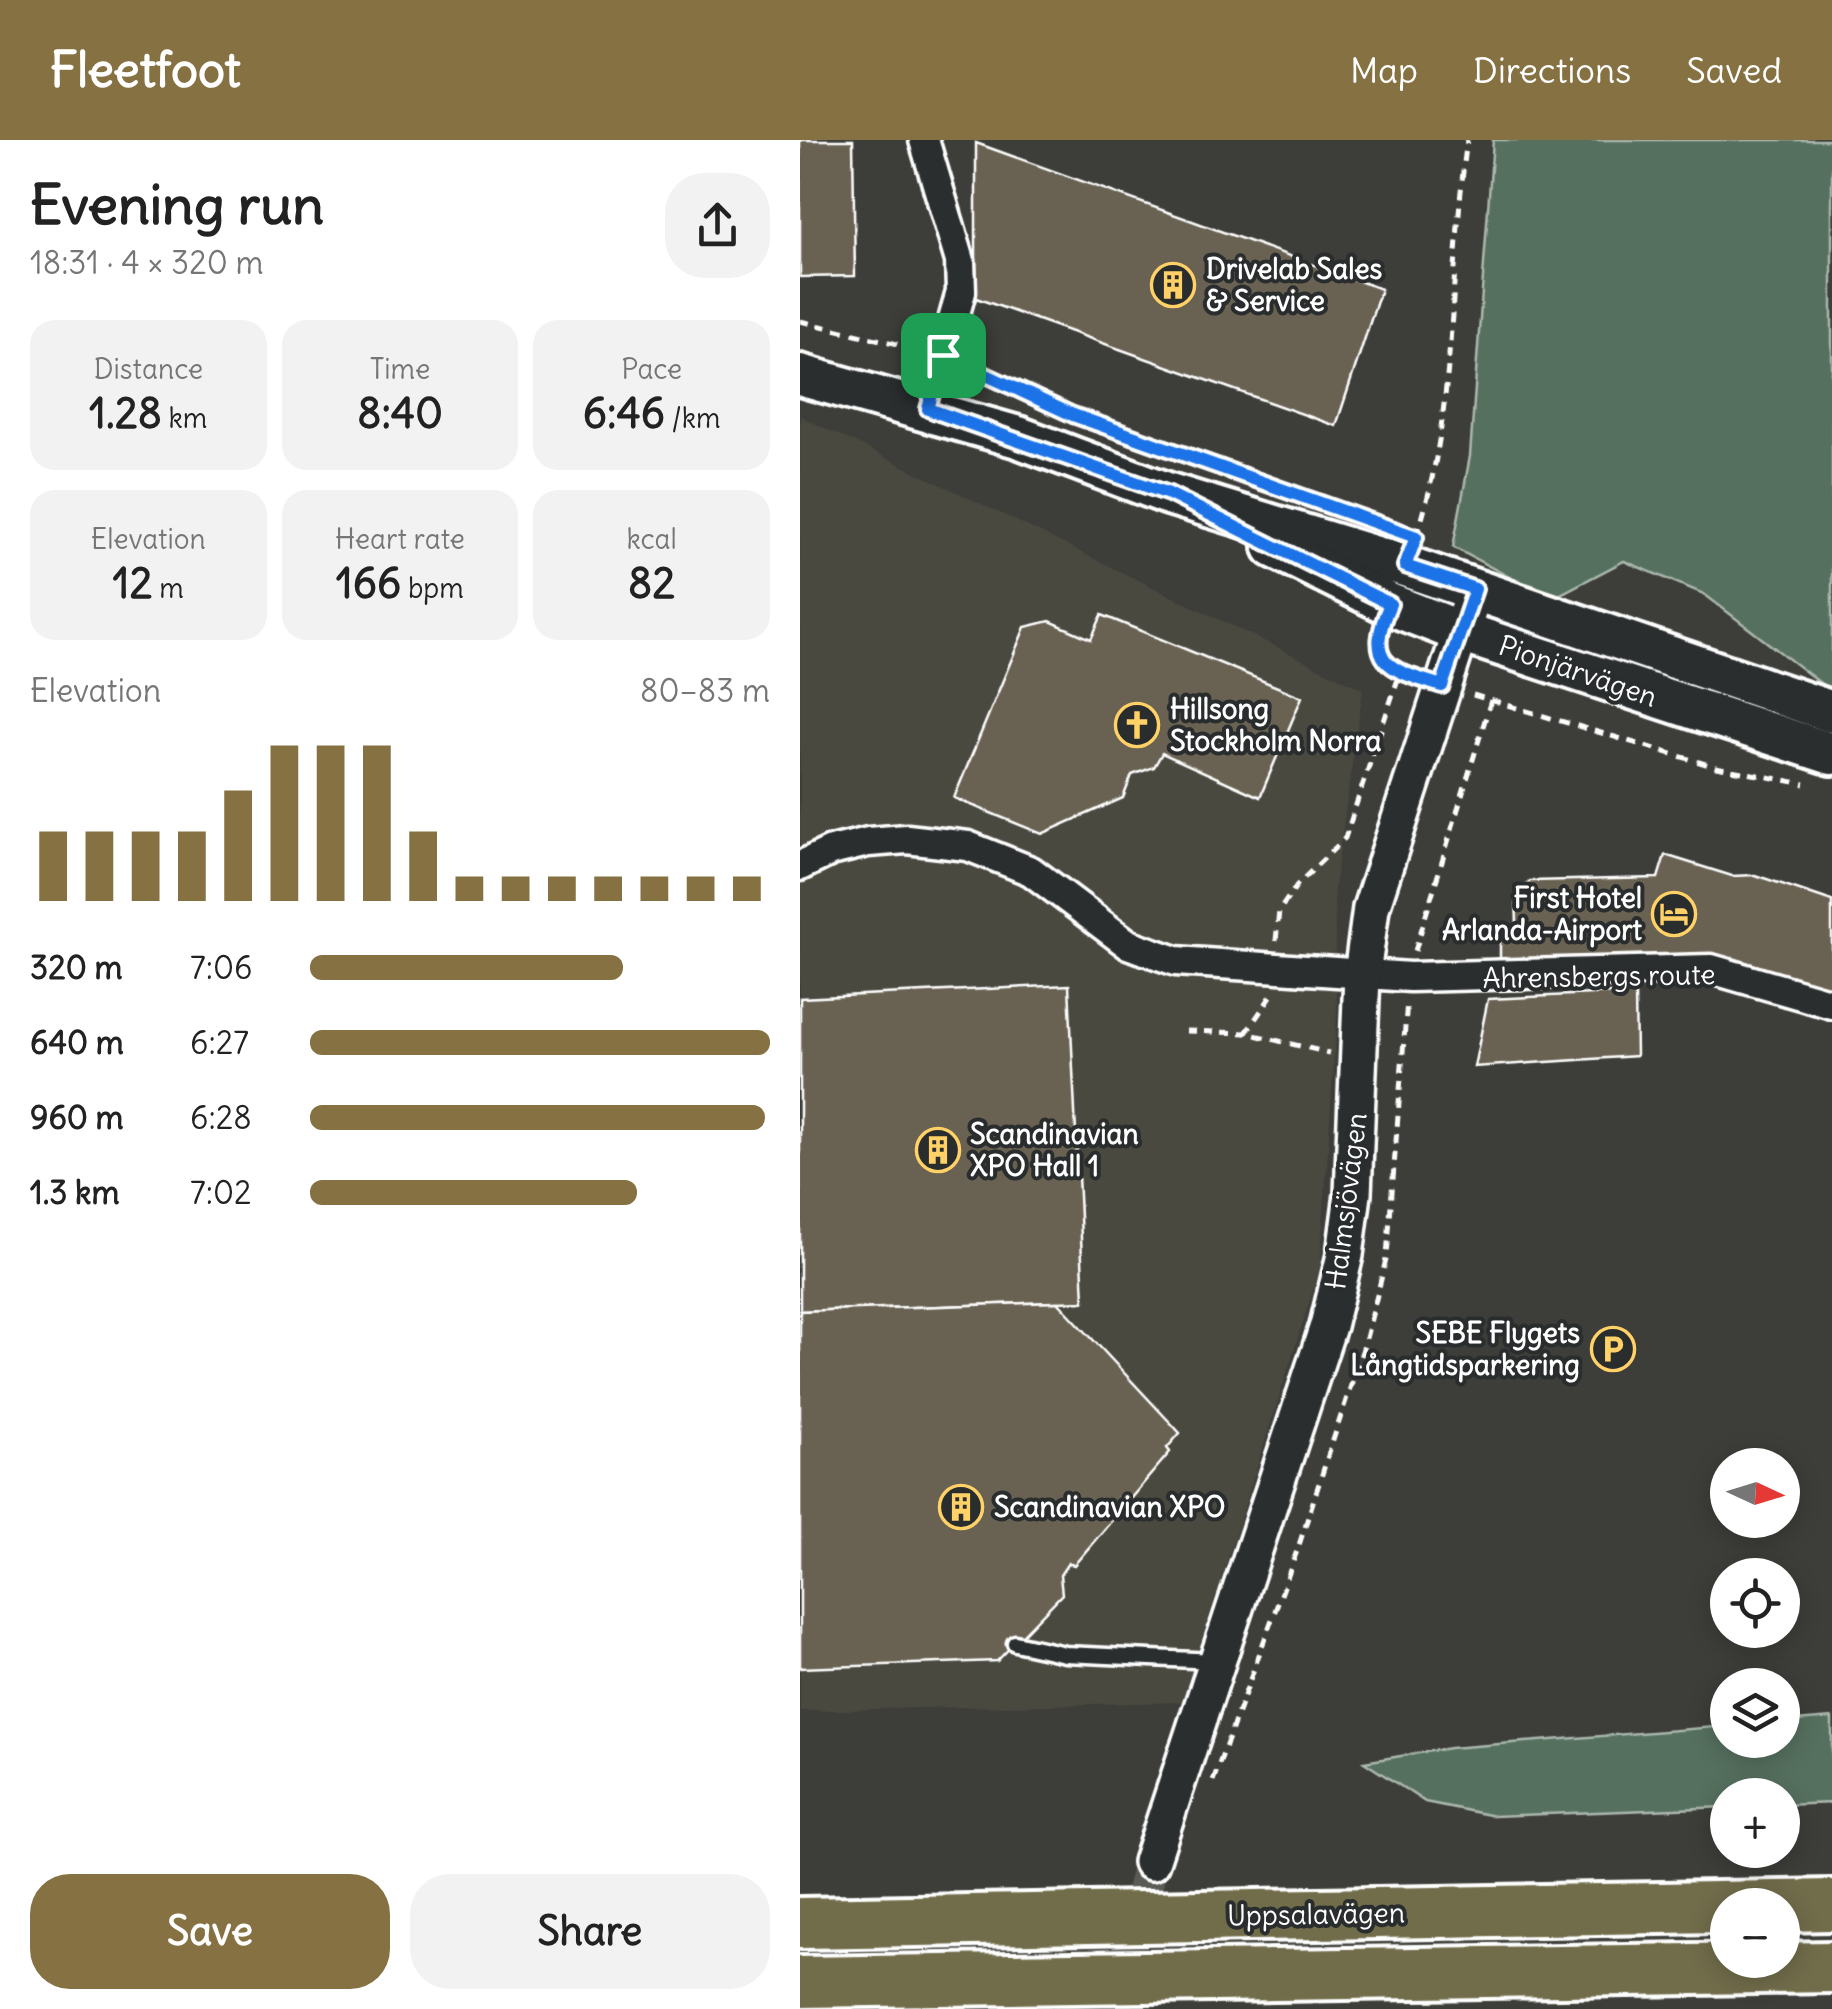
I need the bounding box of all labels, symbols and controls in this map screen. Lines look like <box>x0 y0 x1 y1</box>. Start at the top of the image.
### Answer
text: Fleetfoot <box>50 40 241 100</box>
text: Map <box>1350 48 1418 92</box>
text: Directions <box>1473 48 1631 92</box>
text: Saved <box>1686 48 1782 92</box>
text: Evening run <box>30 170 324 239</box>
button: share <box>665 173 770 278</box>
text: 18:31 · 4 × 320 m <box>30 242 264 283</box>
place label: Drivelab Sales & Service <box>1206 251 1383 319</box>
building icon: Drivelab Sales & Service <box>1150 262 1196 308</box>
pin <box>901 313 986 398</box>
icon: arrive <box>916 328 971 383</box>
text: Distance <box>94 351 203 387</box>
text: Time <box>370 351 430 387</box>
text: Pace <box>621 351 682 387</box>
text: 1.28 <box>89 387 162 439</box>
text: 8:40 <box>357 387 443 439</box>
text: 6:46 <box>583 387 665 439</box>
text: km <box>162 400 207 436</box>
text: /km <box>665 400 721 436</box>
text: Elevation <box>91 521 206 557</box>
text: Heart rate <box>335 521 465 557</box>
text: kcal <box>626 521 677 557</box>
text: 12 <box>113 557 153 609</box>
text: 166 <box>336 557 401 609</box>
text: 82 <box>628 557 675 609</box>
text: m <box>153 570 184 606</box>
text: bpm <box>401 570 464 606</box>
street label: Pionjärvägen <box>1494 627 1662 715</box>
text: Elevation <box>30 670 161 711</box>
text: 80–83 m <box>640 670 770 711</box>
place label: Hillsong Stockholm Norra <box>1170 691 1382 759</box>
church icon: Hillsong Stockholm Norra <box>1114 702 1160 748</box>
place label: First Hotel Arlanda-Airport <box>1442 880 1643 948</box>
hotel icon: First Hotel Arlanda-Airport <box>1651 891 1697 937</box>
text: 320 m <box>30 947 122 988</box>
text: 7:06 <box>190 947 252 988</box>
street label: Ahrensbergs route <box>1482 956 1716 996</box>
text: 640 m <box>30 1022 124 1063</box>
text: 6:27 <box>190 1022 249 1063</box>
text: 960 m <box>30 1097 124 1138</box>
text: 6:28 <box>190 1097 252 1138</box>
street label: Halmsjövägen <box>1317 1111 1375 1291</box>
place label: Scandinavian XPO Hall 1 <box>970 1116 1139 1184</box>
building icon: Scandinavian XPO Hall 1 <box>915 1127 961 1173</box>
text: 1.3 km <box>30 1172 120 1213</box>
text: 7:02 <box>190 1172 252 1213</box>
place label: SEBE Flygets Långtidsparkering <box>1350 1315 1580 1383</box>
parking icon: SEBE Flygets Långtidsparkering <box>1590 1326 1636 1372</box>
north arrow <box>1710 1448 1800 1538</box>
map controls <box>1710 1448 1800 1978</box>
building icon: Scandinavian XPO <box>938 1484 984 1530</box>
place label: Scandinavian XPO <box>994 1489 1225 1525</box>
button: locate <box>1710 1558 1800 1648</box>
button: layers <box>1710 1668 1800 1758</box>
button: + <box>1710 1778 1800 1868</box>
button: Save <box>30 1874 390 1989</box>
button: Share <box>410 1874 770 1989</box>
button: − <box>1710 1888 1800 1978</box>
street label: Uppsalavägen <box>1227 1894 1405 1934</box>

